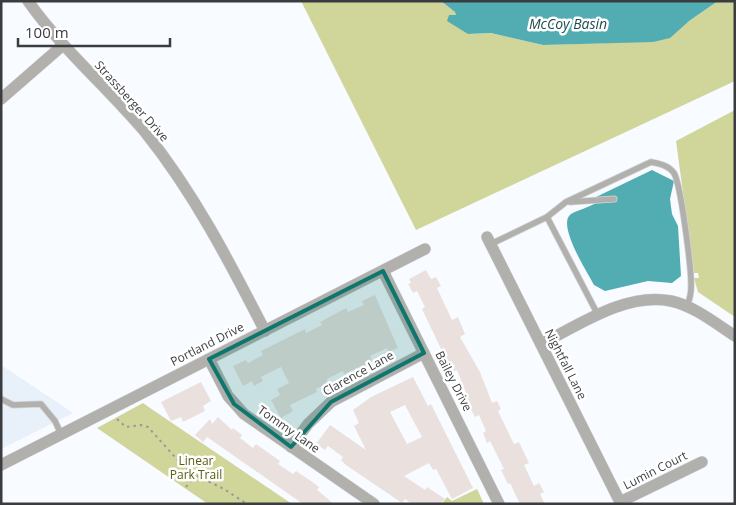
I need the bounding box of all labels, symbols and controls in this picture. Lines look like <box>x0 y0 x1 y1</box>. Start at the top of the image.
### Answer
water label: McCoy Basin <box>529 14 607 33</box>
scale bar <box>18 15 170 47</box>
text: 100 m <box>25 22 69 42</box>
street label: Strassberger Drive <box>91 57 173 145</box>
street label: Portland Drive <box>167 318 247 370</box>
street label: Nightfall Lane <box>541 326 591 402</box>
street label: Clarence Lane <box>319 346 397 400</box>
street label: Bailey Drive <box>432 348 477 414</box>
street label: Tommy Lane <box>255 401 324 457</box>
street label: Lumin Court <box>620 447 690 493</box>
park label: Linear Park Trail <box>170 452 222 483</box>

